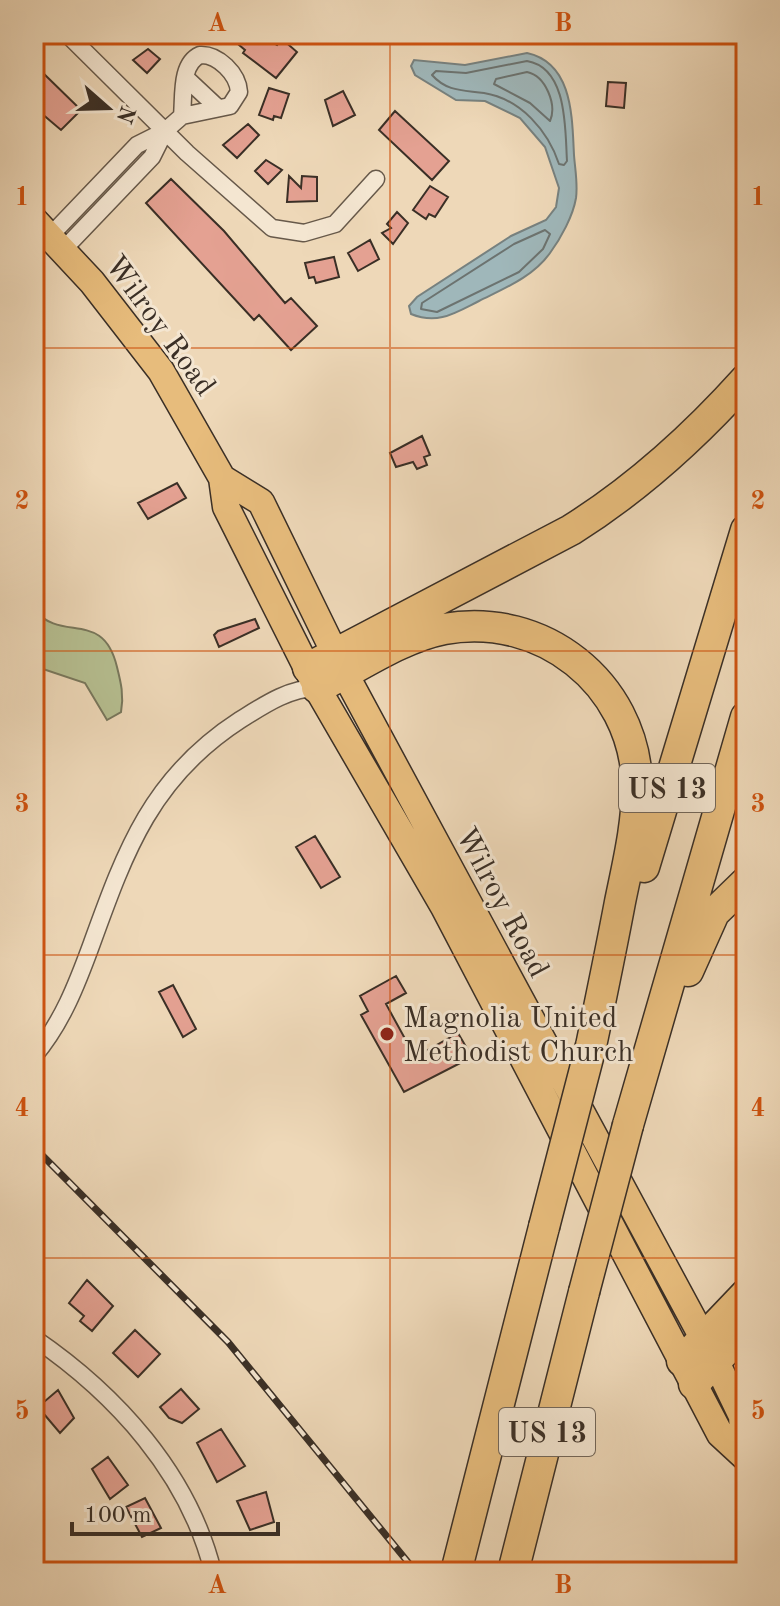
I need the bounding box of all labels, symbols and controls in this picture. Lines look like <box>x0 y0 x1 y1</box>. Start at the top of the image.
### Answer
text: A <box>207 11 227 37</box>
text: B <box>554 11 572 37</box>
north arrow <box>68 68 148 148</box>
text: N <box>112 102 138 126</box>
text: 1 <box>14 185 30 211</box>
text: 1 <box>750 185 766 211</box>
street label: Wilroy Road <box>99 251 220 402</box>
text: 2 <box>14 489 30 515</box>
text: 2 <box>750 489 766 515</box>
road number: US 13 <box>619 764 715 812</box>
text: 3 <box>14 792 30 818</box>
text: 3 <box>750 792 766 818</box>
street label: Wilroy Road <box>449 823 553 983</box>
place label: Magnolia United Methodist Church <box>403 1004 633 1068</box>
marker: Magnolia United Methodist Church <box>378 1025 396 1043</box>
text: 4 <box>14 1096 30 1122</box>
text: 4 <box>750 1096 766 1122</box>
text: 5 <box>14 1399 30 1425</box>
text: 5 <box>750 1399 766 1425</box>
road number: US 13 <box>499 1408 595 1456</box>
scale bar <box>72 1486 278 1536</box>
text: 100 m <box>84 1504 152 1528</box>
text: A <box>207 1573 227 1599</box>
text: B <box>554 1573 572 1599</box>

